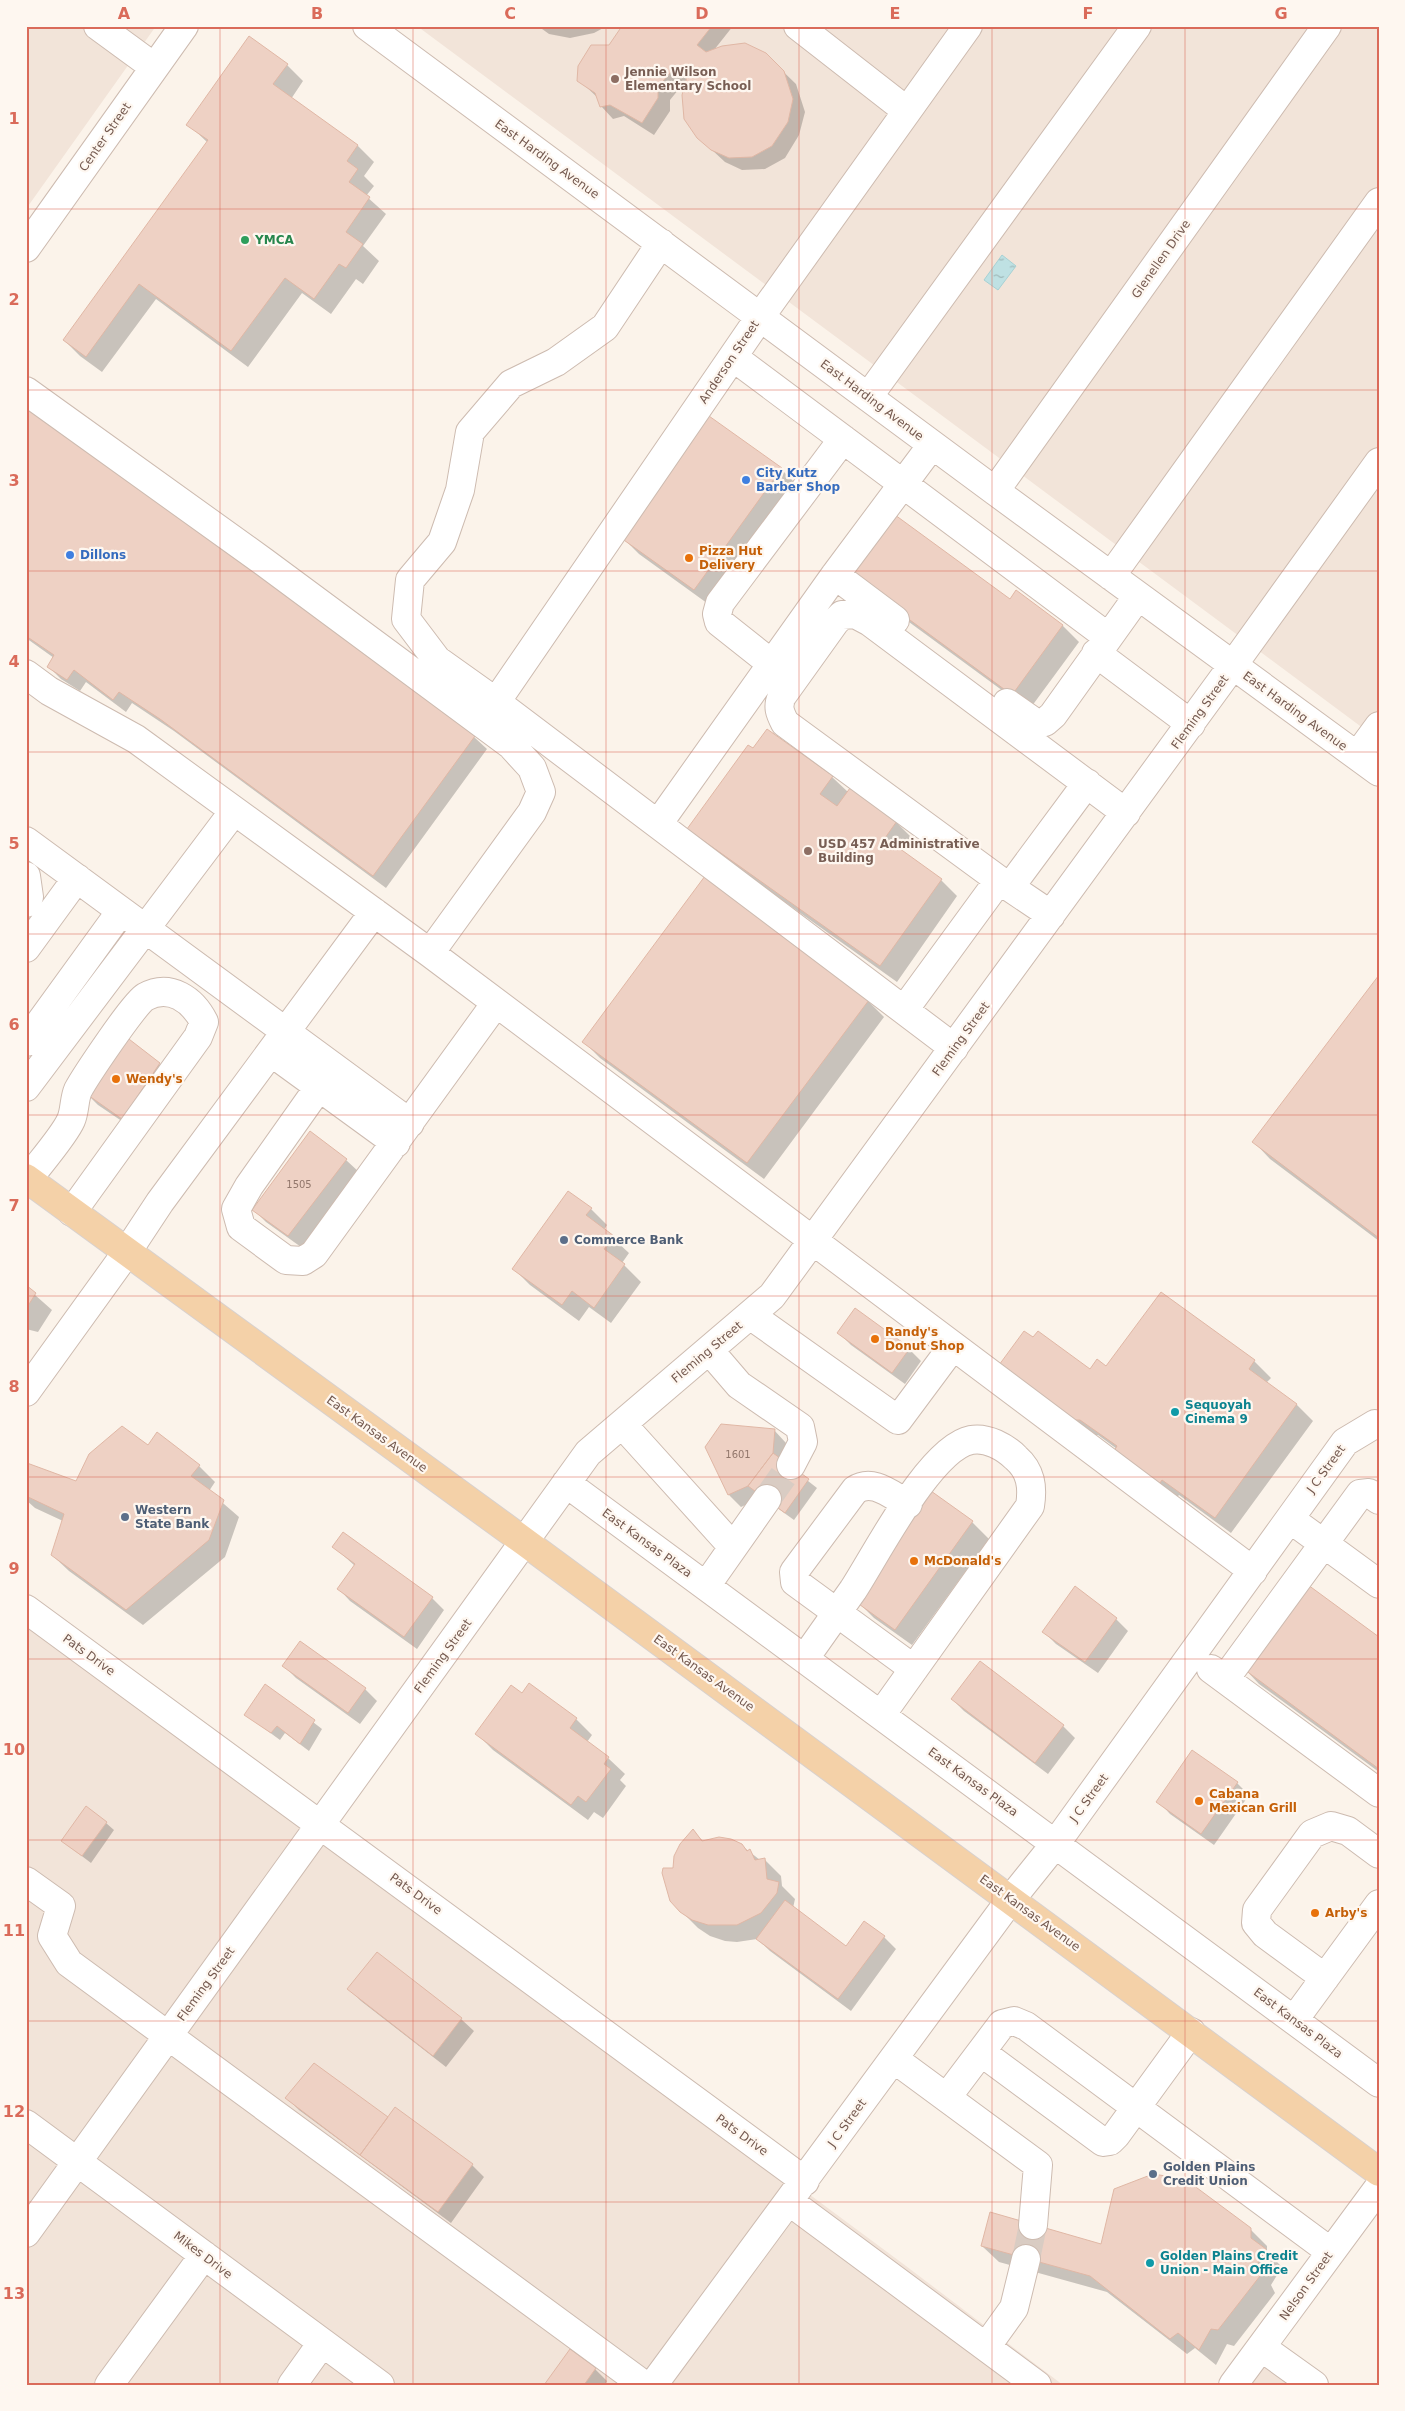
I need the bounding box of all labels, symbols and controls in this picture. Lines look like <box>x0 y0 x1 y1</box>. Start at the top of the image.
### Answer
text: A <box>118 4 131 23</box>
text: B <box>311 4 323 23</box>
text: C <box>504 4 516 23</box>
text: D <box>695 4 709 23</box>
text: E <box>890 4 900 23</box>
text: F <box>1083 4 1093 23</box>
text: G <box>1274 4 1288 23</box>
place label: Jennie Wilson Elementary School <box>624 65 751 93</box>
marker: Jennie Wilson Elementary School <box>609 73 621 85</box>
street label: Center Street <box>76 100 134 174</box>
text: 1 <box>8 109 20 128</box>
street label: East Harding Avenue <box>492 116 602 202</box>
street label: Glenellen Drive <box>1129 217 1193 301</box>
place label: YMCA <box>254 233 294 247</box>
marker: YMCA <box>239 234 251 246</box>
text: 2 <box>8 290 20 309</box>
street label: Anderson Street <box>696 318 762 406</box>
street label: East Harding Avenue <box>818 357 926 443</box>
place label: City Kutz Barber Shop <box>756 466 840 494</box>
text: 3 <box>8 471 20 490</box>
marker: City Kutz Barber Shop <box>740 474 752 486</box>
place label: Pizza Hut Delivery <box>699 544 763 572</box>
place label: Dillons <box>80 548 126 562</box>
marker: Dillons <box>64 549 76 561</box>
marker: Pizza Hut Delivery <box>683 552 695 564</box>
text: 4 <box>8 652 20 671</box>
street label: East Harding Avenue <box>1240 668 1350 754</box>
street label: Fleming Street <box>1168 672 1232 752</box>
text: 5 <box>8 834 20 853</box>
place label: USD 457 Administrative Building <box>818 837 980 865</box>
marker: USD 457 Administrative Building <box>802 845 814 857</box>
street label: Fleming Street <box>929 999 993 1079</box>
text: 6 <box>8 1015 20 1034</box>
place label: Wendy's <box>126 1072 183 1086</box>
marker: Wendy's <box>110 1073 122 1085</box>
house number: 1505 <box>286 1179 312 1190</box>
text: 7 <box>8 1196 20 1215</box>
place label: Commerce Bank <box>574 1233 684 1247</box>
marker: Commerce Bank <box>558 1234 570 1246</box>
street label: Fleming Street <box>669 1318 745 1386</box>
place label: Randy's Donut Shop <box>885 1325 965 1353</box>
marker: Randy's Donut Shop <box>869 1333 881 1345</box>
text: 8 <box>8 1377 20 1396</box>
street label: East Kansas Avenue <box>324 1393 430 1475</box>
place label: Sequoyah Cinema 9 <box>1185 1398 1252 1426</box>
marker: Sequoyah Cinema 9 <box>1169 1406 1181 1418</box>
street label: J C Street <box>1303 1442 1348 1497</box>
house number: 1601 <box>725 1449 751 1460</box>
place label: Western State Bank <box>135 1503 210 1531</box>
street label: East Kansas Plaza <box>599 1506 695 1580</box>
marker: Western State Bank <box>119 1511 131 1523</box>
place label: McDonald's <box>924 1554 1001 1568</box>
marker: McDonald's <box>908 1555 920 1567</box>
text: 9 <box>8 1559 20 1578</box>
street label: Fleming Street <box>411 1616 475 1696</box>
street label: Pats Drive <box>60 1631 118 1679</box>
street label: East Kansas Avenue <box>651 1632 757 1714</box>
text: 10 <box>3 1740 25 1759</box>
street label: East Kansas Plaza <box>925 1745 1021 1819</box>
street label: J C Street <box>1066 1771 1111 1826</box>
place label: Cabana Mexican Grill <box>1209 1787 1297 1815</box>
marker: Cabana Mexican Grill <box>1193 1795 1205 1807</box>
street label: Pats Drive <box>387 1870 445 1918</box>
street label: East Kansas Avenue <box>977 1872 1083 1954</box>
place label: Arby's <box>1325 1906 1367 1920</box>
marker: Arby's <box>1309 1907 1321 1919</box>
text: 11 <box>3 1921 25 1940</box>
street label: Fleming Street <box>174 1944 238 2024</box>
street label: East Kansas Plaza <box>1251 1985 1345 2061</box>
street label: J C Street <box>824 2096 869 2151</box>
text: 12 <box>3 2102 25 2121</box>
street label: Pats Drive <box>713 2111 771 2159</box>
place label: Golden Plains Credit Union <box>1163 2160 1255 2188</box>
marker: Golden Plains Credit Union <box>1147 2168 1159 2180</box>
street label: Mikes Drive <box>171 2228 235 2282</box>
place label: Golden Plains Credit Union - Main Office <box>1160 2249 1298 2277</box>
street label: Nelson Street <box>1276 2249 1336 2323</box>
marker: Golden Plains Credit Union - Main Office <box>1144 2257 1156 2269</box>
text: 13 <box>3 2284 25 2303</box>

